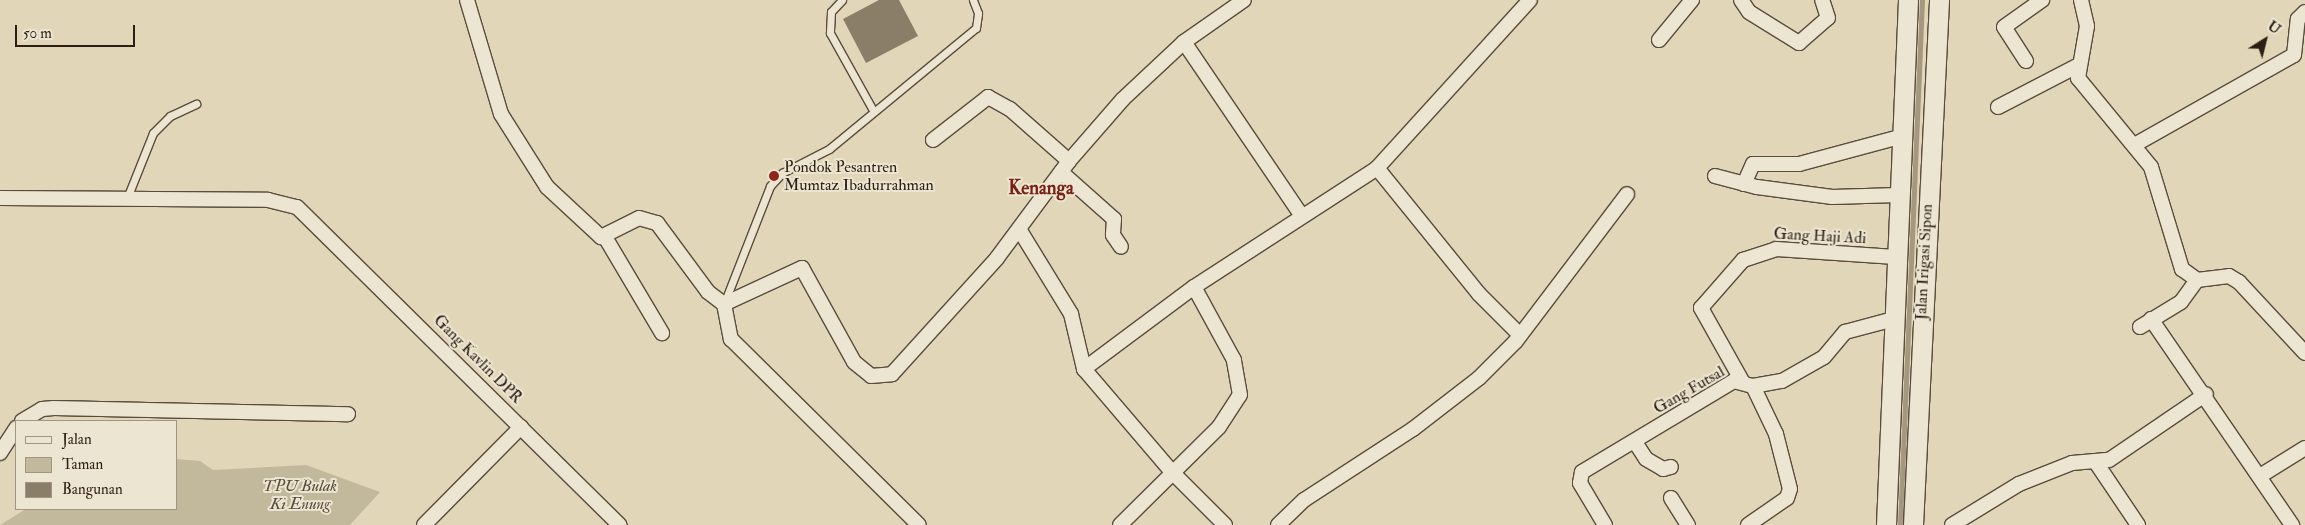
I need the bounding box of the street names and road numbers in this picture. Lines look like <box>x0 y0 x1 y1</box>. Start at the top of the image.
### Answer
street label: Jalan Irigasi Sipon <box>1911 203 1937 321</box>
street label: Gang Haji Adi <box>1773 224 1867 248</box>
street label: Gang Kavlin DPR <box>430 311 526 407</box>
street label: Gang Futsal <box>1650 362 1728 418</box>

